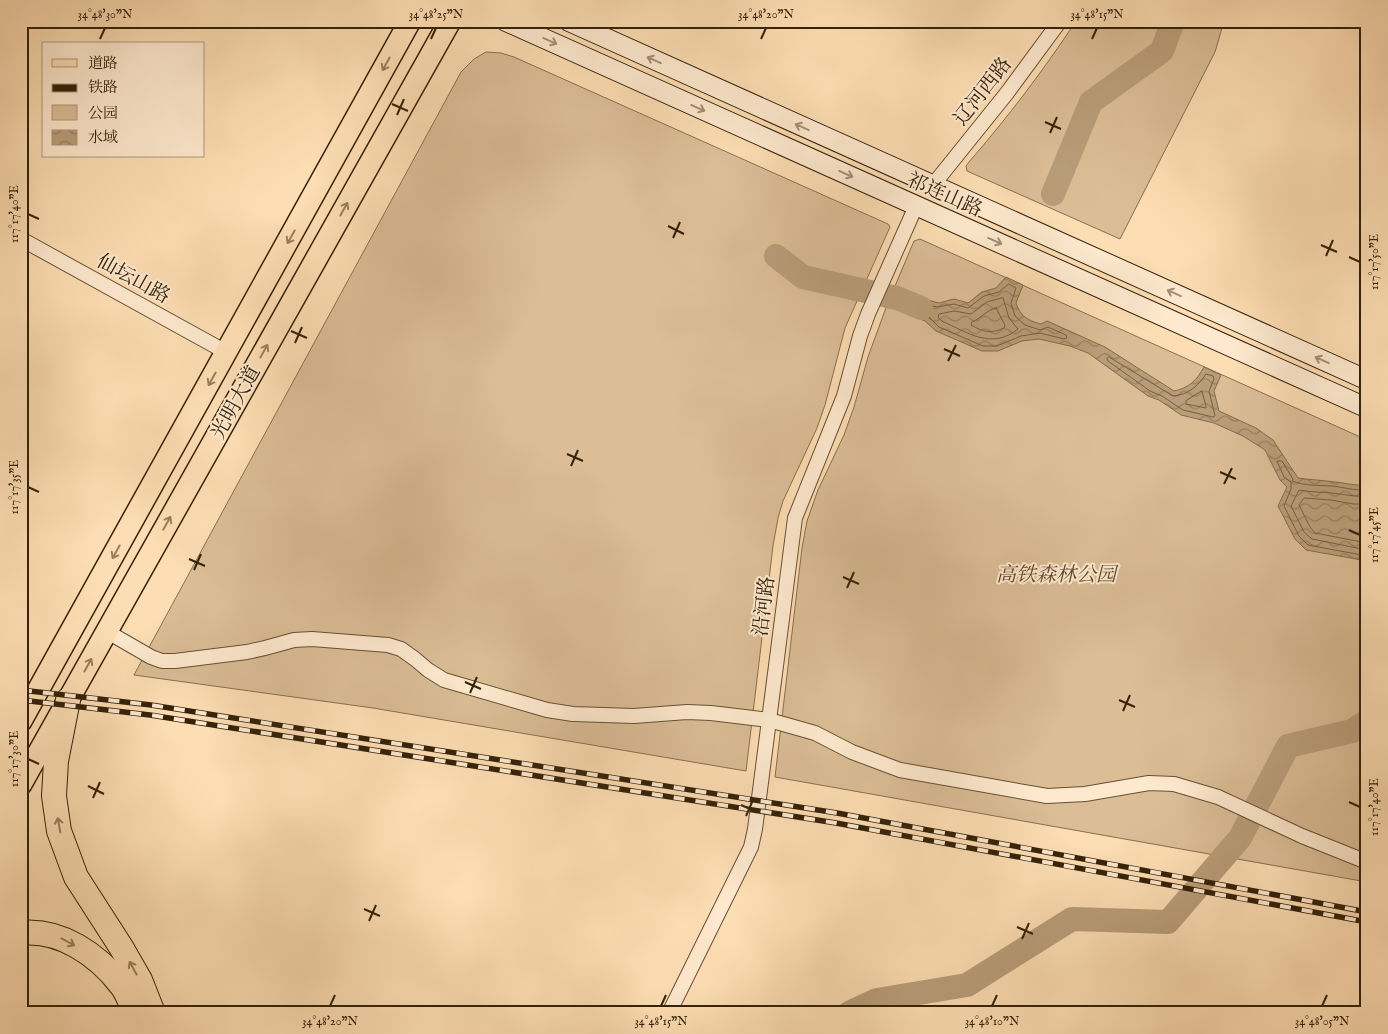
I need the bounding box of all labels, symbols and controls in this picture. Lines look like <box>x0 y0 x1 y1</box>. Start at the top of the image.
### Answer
text: 34°48'30"N <box>78 7 133 22</box>
text: 34°48'25"N <box>409 7 464 22</box>
text: 34°48'20"N <box>738 7 795 22</box>
text: 34°48'15"N <box>1070 7 1124 22</box>
one-way arrow <box>542 37 557 47</box>
legend <box>42 42 205 158</box>
street label: 辽河西路 <box>949 53 1018 131</box>
text: 道路 <box>88 54 118 73</box>
one-way arrow <box>647 55 662 64</box>
one-way arrow <box>381 56 391 71</box>
text: 铁路 <box>88 78 118 97</box>
one-way arrow <box>690 103 705 113</box>
text: 公园 <box>88 104 118 123</box>
one-way arrow <box>795 121 810 131</box>
text: 水域 <box>88 128 118 147</box>
street label: 祁连山路 <box>903 168 986 223</box>
one-way arrow <box>838 170 853 180</box>
text: 117°17'40"E <box>7 185 22 243</box>
one-way arrow <box>339 203 349 217</box>
one-way arrow <box>285 229 295 243</box>
text: 117°17'50"E <box>1367 234 1382 290</box>
one-way arrow <box>987 236 1002 246</box>
street label: 仙坛山路 <box>92 249 174 310</box>
one-way arrow <box>1167 288 1182 298</box>
one-way arrow <box>260 344 269 359</box>
one-way arrow <box>1315 355 1330 364</box>
street label: 光明大道 <box>206 362 267 444</box>
one-way arrow <box>207 371 217 386</box>
text: 117°17'35"E <box>7 460 22 514</box>
text: 117°17'45"E <box>1367 507 1382 563</box>
one-way arrow <box>163 517 173 531</box>
one-way arrow <box>111 544 121 559</box>
park label: 高铁森林公园 <box>996 563 1119 588</box>
street label: 沿河路 <box>748 575 781 637</box>
one-way arrow <box>83 658 93 672</box>
text: 117°17'30"E <box>7 731 22 787</box>
text: 117°17'40"E <box>1367 778 1382 836</box>
one-way arrow <box>53 817 63 833</box>
one-way arrow <box>61 937 76 947</box>
one-way arrow <box>128 962 138 976</box>
text: 34°48'20"N <box>302 1014 359 1029</box>
text: 34°48'15"N <box>634 1014 688 1029</box>
text: 34°48'10"N <box>965 1014 1020 1029</box>
text: 34°48'05"N <box>1295 1014 1350 1029</box>

